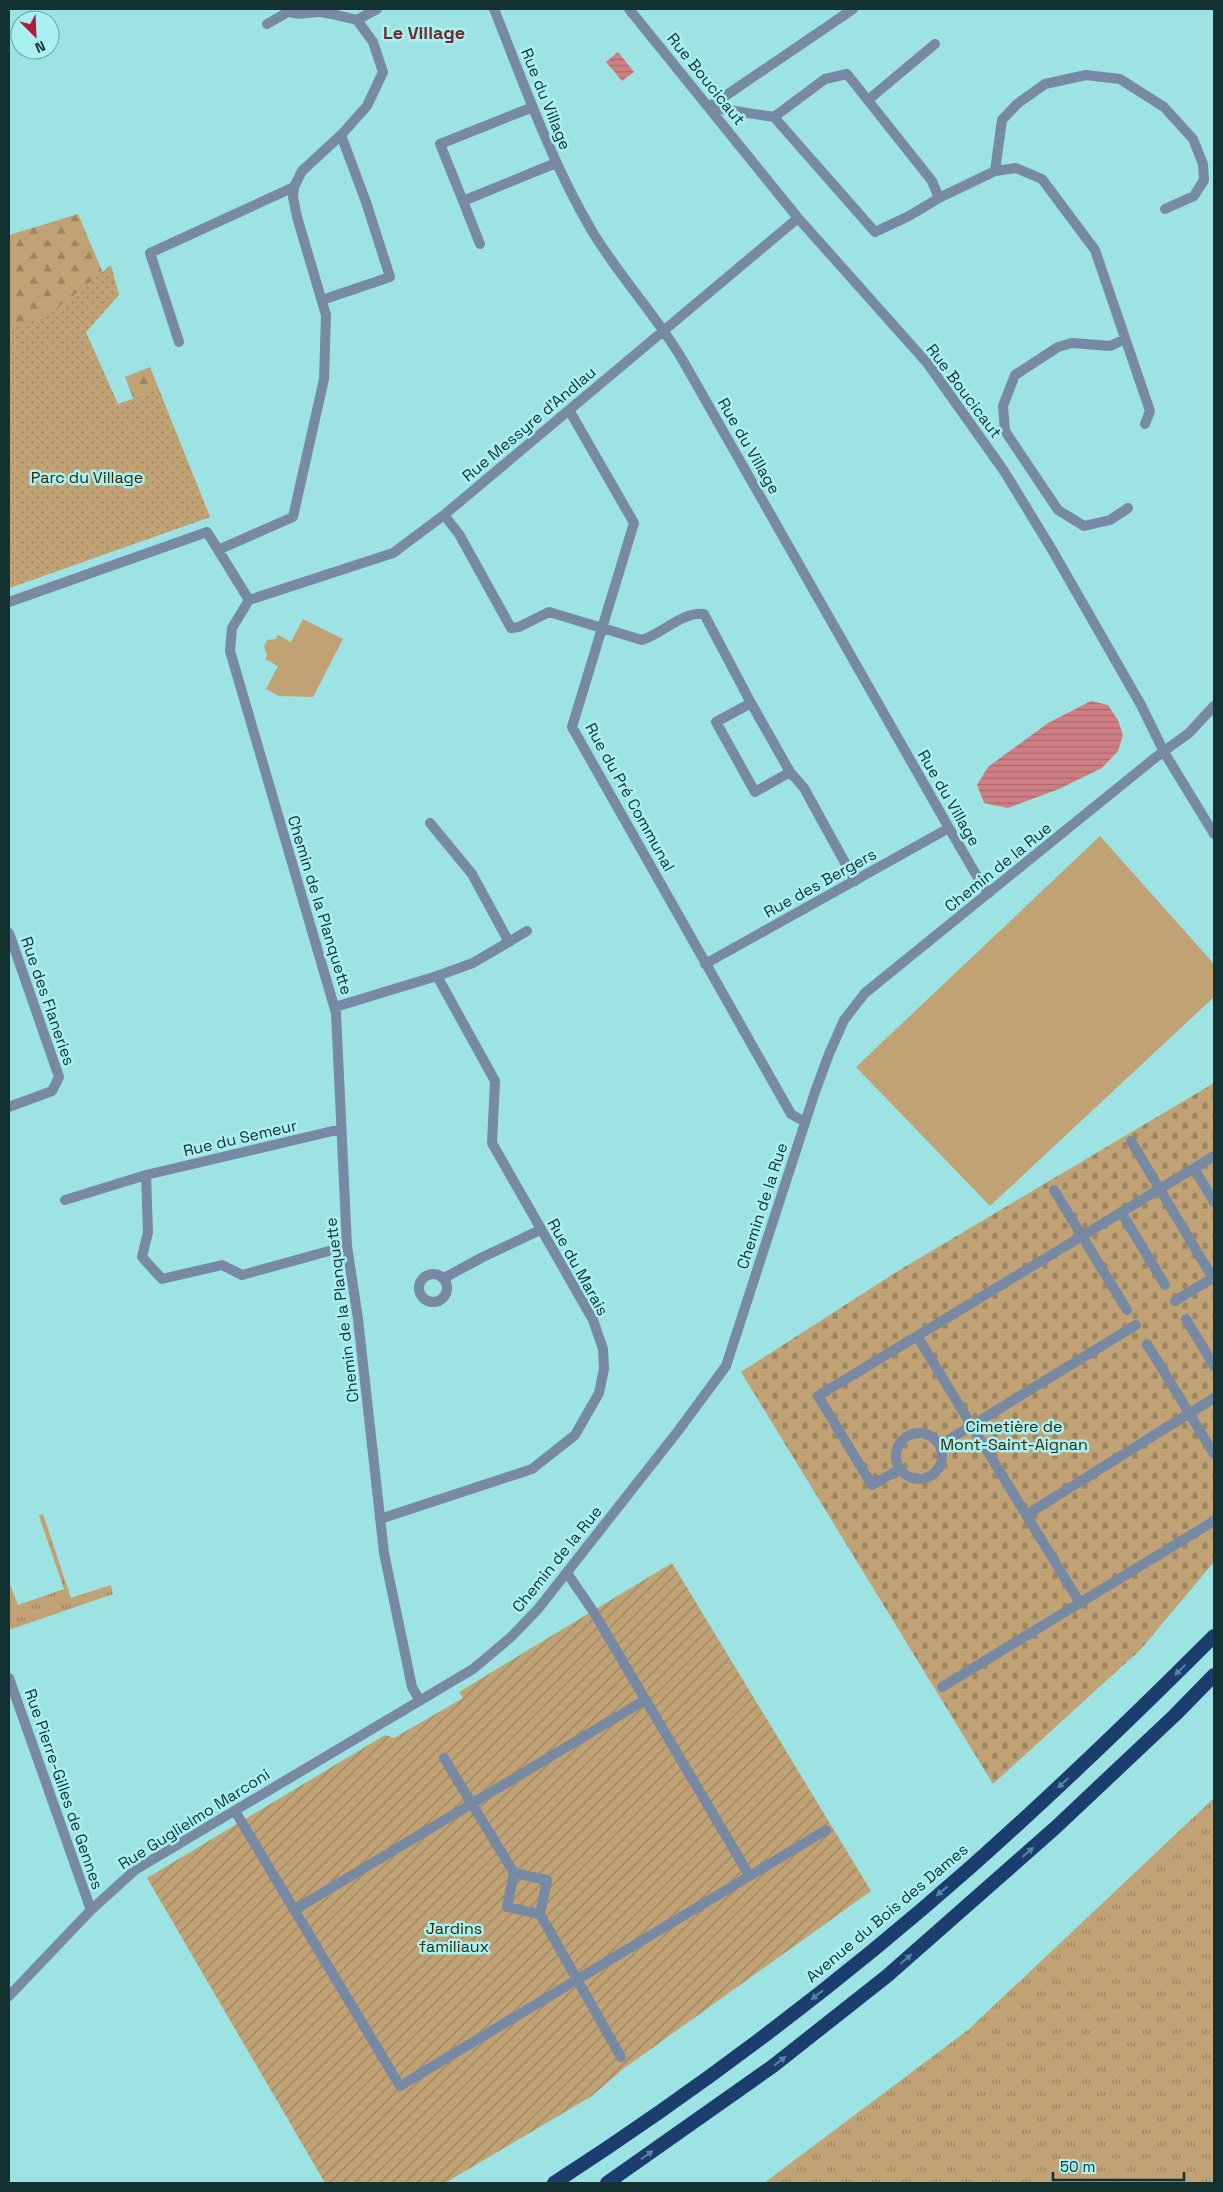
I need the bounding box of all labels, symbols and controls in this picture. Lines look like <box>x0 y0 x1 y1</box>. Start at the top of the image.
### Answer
north arrow <box>10 10 60 60</box>
district label: Le Village <box>383 21 465 44</box>
street label: Rue Boucicaut <box>662 29 750 129</box>
text: N <box>32 37 48 57</box>
street label: Rue du Village <box>516 45 576 153</box>
street label: Rue Boucicaut <box>922 340 1006 442</box>
street label: Rue Messyre d'Andlau <box>458 362 600 486</box>
street label: Rue du Village <box>713 394 785 498</box>
park label: Parc du Village <box>31 467 143 488</box>
street label: Rue du Pré Communal <box>580 719 680 875</box>
street label: Rue du Village <box>913 746 985 850</box>
street label: Chemin de la Planquette <box>283 813 357 997</box>
street label: Chemin de la Rue <box>940 817 1056 917</box>
street label: Rue des Bergers <box>760 843 880 923</box>
street label: Rue des Flaneries <box>16 934 80 1068</box>
street label: Rue du Semeur <box>181 1115 299 1161</box>
street label: Chemin de la Rue <box>732 1140 792 1272</box>
street label: Rue du Marais <box>543 1215 613 1319</box>
street label: Chemin de la Planquette <box>320 1216 364 1404</box>
park label: Cimetière de Mont-Saint-Aignan <box>940 1416 1088 1455</box>
street label: Chemin de la Rue <box>507 1501 607 1617</box>
one-way arrow <box>1174 1664 1186 1676</box>
street label: Rue Pierre-Gilles de Gennes <box>20 1686 108 1892</box>
street label: Rue Guglielmo Marconi <box>114 1764 274 1874</box>
one-way arrow <box>1057 1777 1069 1789</box>
street label: Avenue du Bois des Dames <box>802 1839 972 1987</box>
one-way arrow <box>1022 1846 1034 1858</box>
one-way arrow <box>935 1886 948 1897</box>
park label: Jardins familiaux <box>419 1918 489 1957</box>
one-way arrow <box>900 1953 912 1965</box>
one-way arrow <box>810 1990 823 2001</box>
one-way arrow <box>773 2055 786 2066</box>
one-way arrow <box>640 2150 654 2160</box>
scale bar <box>1053 2150 1184 2182</box>
text: 50 m <box>1060 2157 1095 2176</box>

